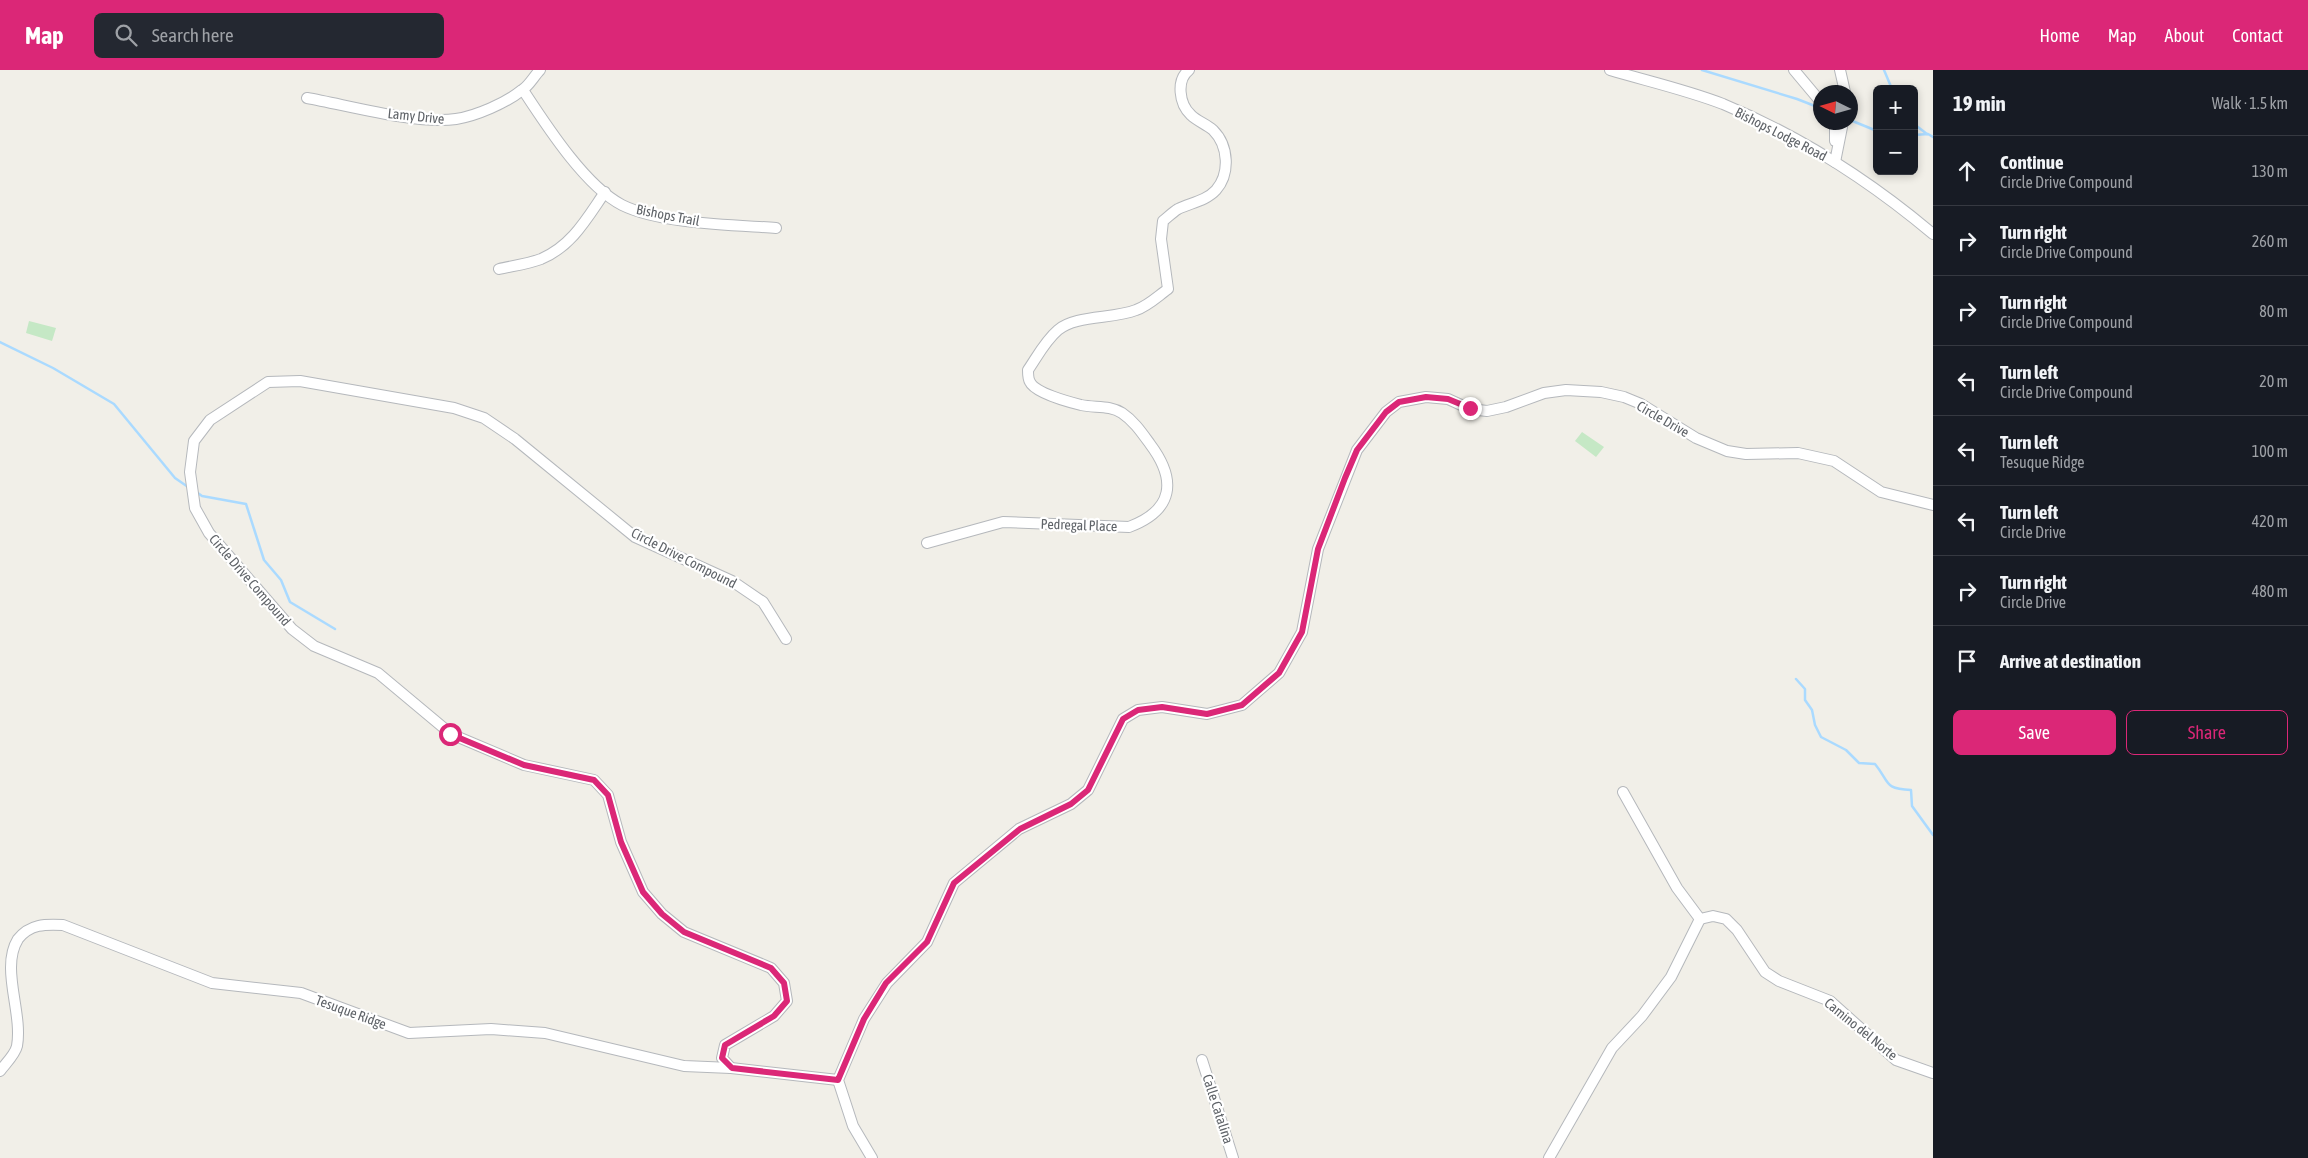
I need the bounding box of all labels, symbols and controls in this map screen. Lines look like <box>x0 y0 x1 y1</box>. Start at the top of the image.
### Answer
search box <box>94 13 444 58</box>
icon: search <box>112 21 140 49</box>
text: Map <box>25 22 64 49</box>
text: Search here <box>152 24 234 46</box>
text: Home <box>2040 25 2080 46</box>
text: Map <box>2108 25 2137 46</box>
text: About <box>2165 25 2204 46</box>
text: Contact <box>2232 25 2283 46</box>
north arrow <box>1813 85 1858 130</box>
map controls <box>1873 85 1918 175</box>
button: + <box>1873 85 1918 130</box>
text: 19 min <box>1953 91 2006 115</box>
text: Walk · 1.5 km <box>2212 94 2288 112</box>
street label: Bishops Lodge Road <box>1732 104 1830 164</box>
street label: Lamy Drive <box>387 105 445 127</box>
button: − <box>1873 130 1918 175</box>
text: Continue <box>2000 151 2064 173</box>
icon: ahead <box>1953 157 1981 185</box>
text: 130 m <box>2252 162 2288 180</box>
text: Circle Drive Compound <box>2000 173 2133 191</box>
street label: Bishops Trail <box>635 201 701 229</box>
text: Turn right <box>2000 221 2067 243</box>
icon: right <box>1953 227 1981 255</box>
text: 260 m <box>2252 232 2288 250</box>
text: Circle Drive Compound <box>2000 243 2133 261</box>
text: Turn right <box>2000 291 2067 313</box>
icon: right <box>1953 297 1981 325</box>
text: 80 m <box>2259 302 2288 320</box>
text: Circle Drive Compound <box>2000 313 2133 331</box>
text: Turn left <box>2000 361 2058 383</box>
icon: left <box>1953 367 1981 395</box>
text: 20 m <box>2259 372 2288 390</box>
text: Circle Drive Compound <box>2000 383 2133 401</box>
route end <box>1459 397 1482 420</box>
street label: Circle Drive <box>1634 398 1692 440</box>
text: Turn left <box>2000 431 2058 453</box>
icon: left <box>1953 437 1981 465</box>
text: 100 m <box>2252 442 2288 460</box>
text: Tesuque Ridge <box>2000 453 2085 471</box>
text: Turn left <box>2000 501 2058 523</box>
icon: left <box>1953 507 1981 535</box>
text: 420 m <box>2252 512 2288 530</box>
street label: Pedregal Place <box>1040 516 1118 534</box>
text: Circle Drive <box>2000 523 2066 541</box>
street label: Circle Drive Compound <box>629 525 739 591</box>
street label: Circle Drive Compound <box>206 531 294 629</box>
text: Turn right <box>2000 571 2067 593</box>
icon: right <box>1953 577 1981 605</box>
text: 480 m <box>2252 582 2288 600</box>
text: Circle Drive <box>2000 593 2066 611</box>
icon: arrive <box>1953 647 1981 675</box>
text: Arrive at destination <box>2000 650 2141 672</box>
button: Save <box>1953 710 2116 755</box>
button: Share <box>2126 710 2288 755</box>
route start <box>439 723 462 746</box>
street label: Tesuque Ridge <box>313 992 389 1032</box>
street label: Camino del Norte <box>1821 995 1901 1063</box>
street label: Calle Catalina <box>1199 1072 1237 1146</box>

